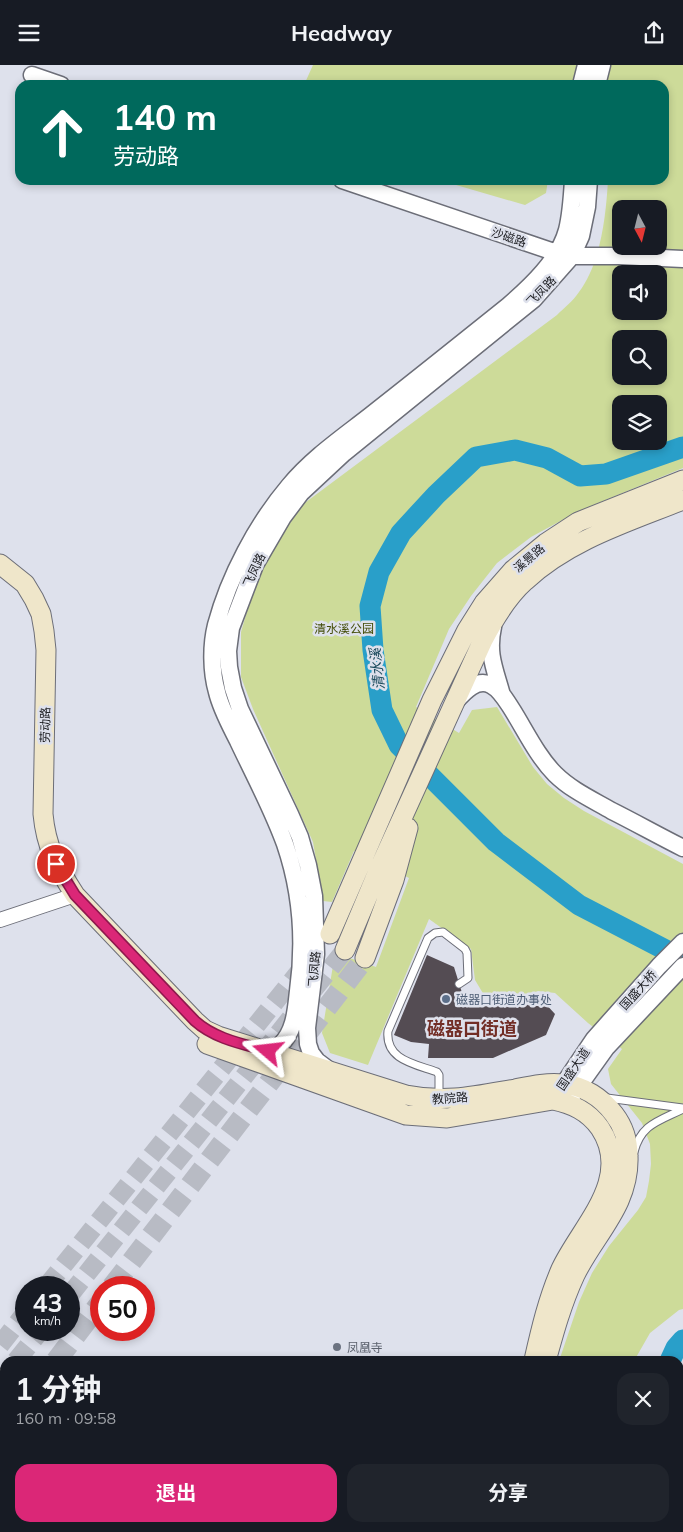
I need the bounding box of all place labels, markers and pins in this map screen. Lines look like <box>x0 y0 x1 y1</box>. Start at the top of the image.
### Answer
pin <box>35 843 77 885</box>
place label: 磁器口街道办事处 <box>456 992 552 1007</box>
marker: 磁器口街道办事处 <box>440 993 452 1005</box>
place label: 凤凰寺 <box>347 1340 383 1355</box>
marker: 凤凰寺 <box>331 1341 343 1353</box>

